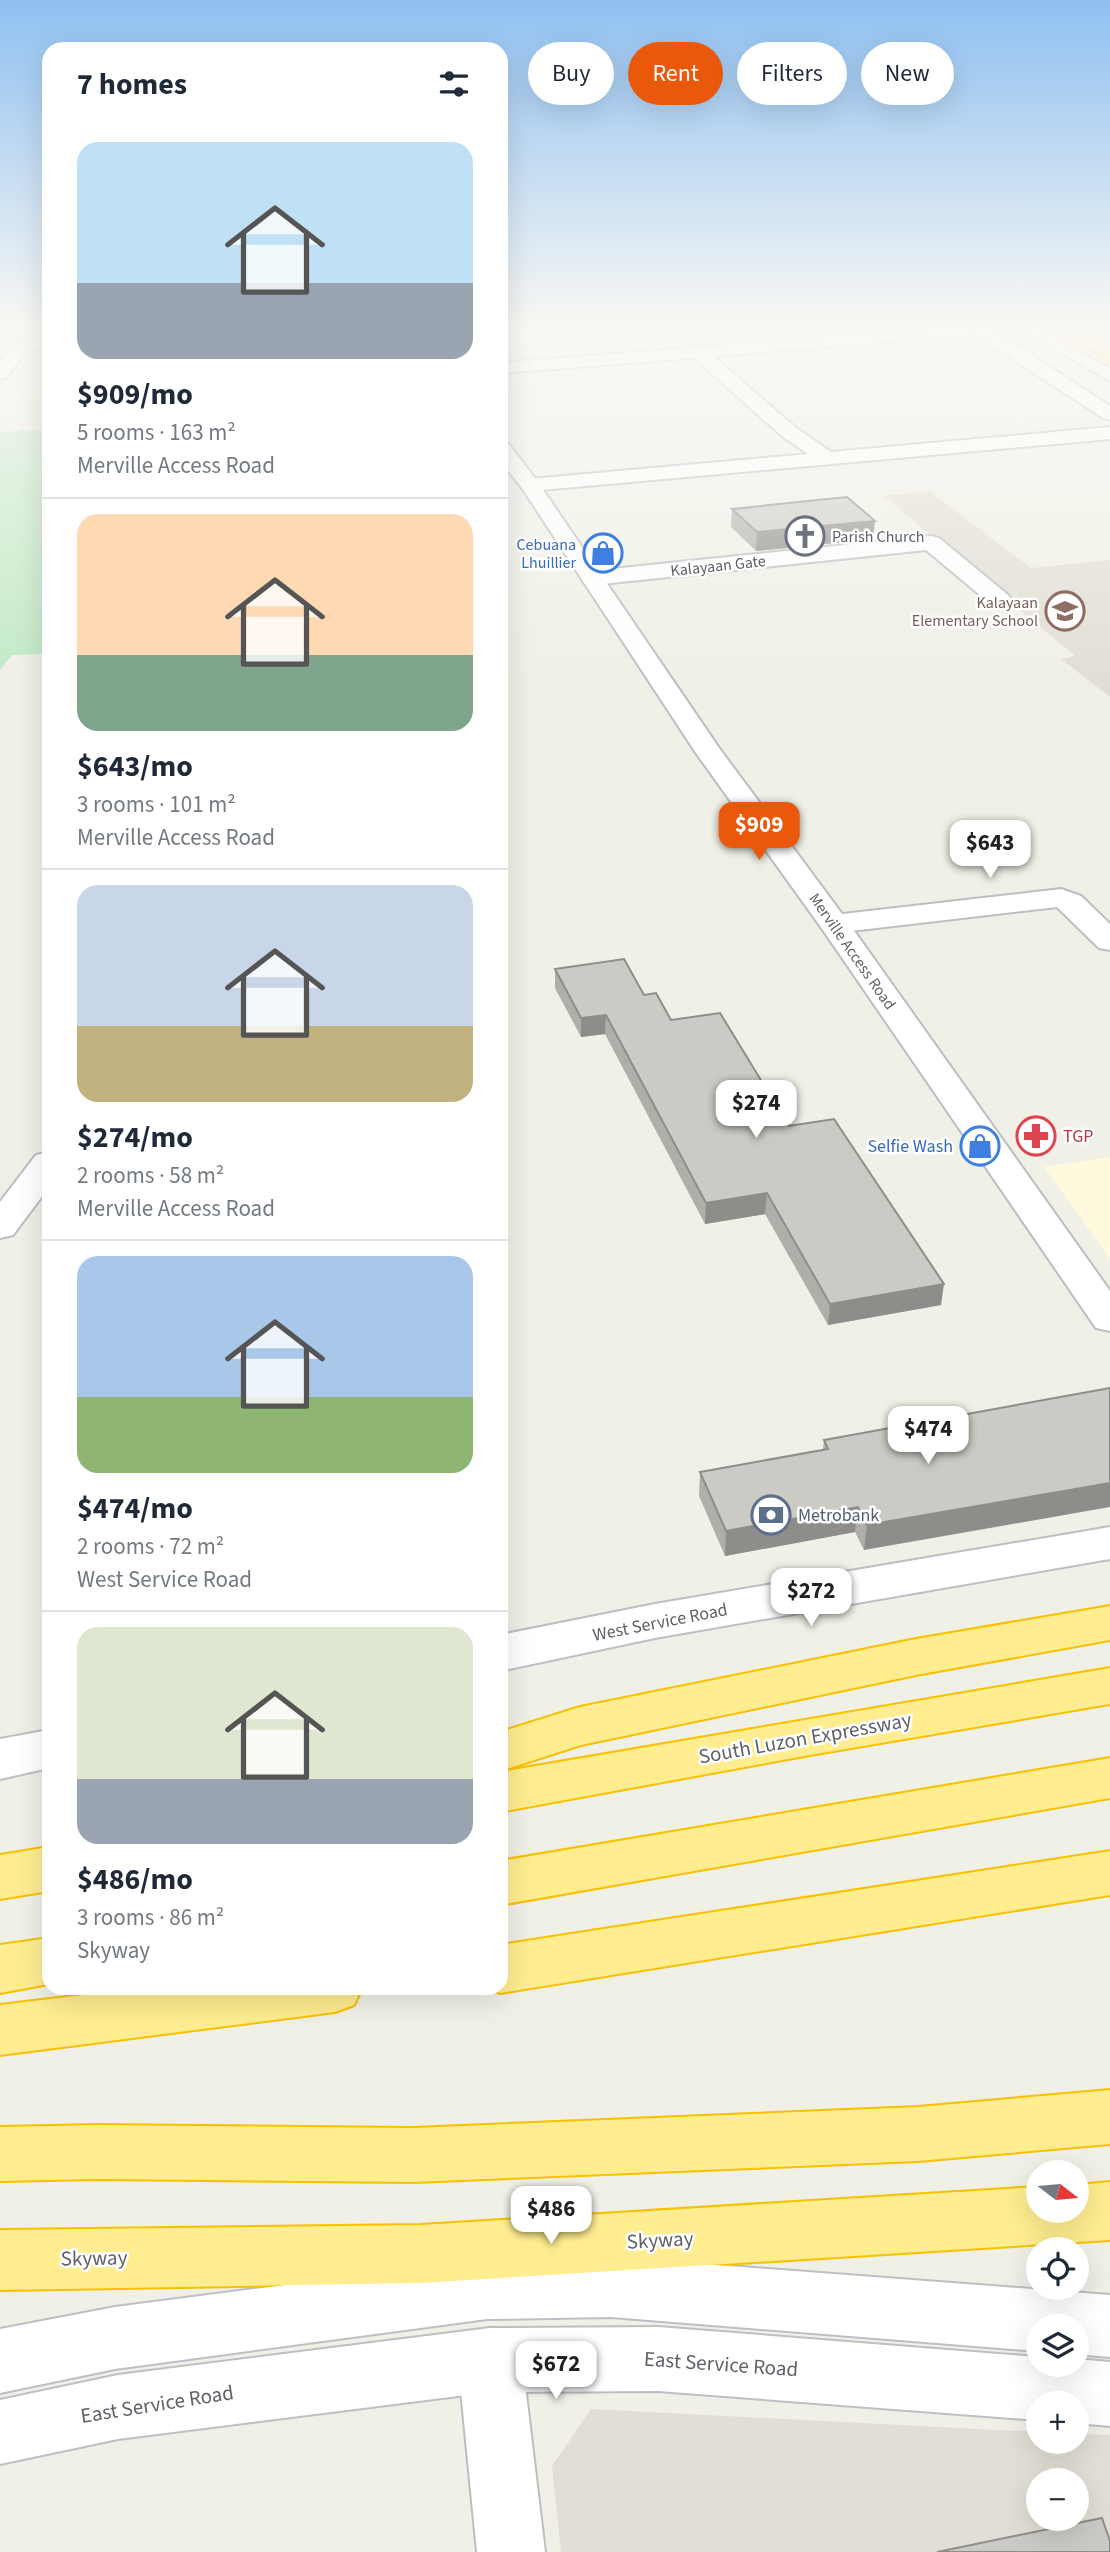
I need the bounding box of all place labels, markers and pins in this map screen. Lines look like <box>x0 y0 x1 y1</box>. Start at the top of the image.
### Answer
church icon: Parish Church <box>784 515 826 557</box>
place label: Parish Church <box>832 526 924 548</box>
shop icon: Cebuana Lhuillier <box>582 532 624 574</box>
place label: Cebuana Lhuillier <box>516 534 576 574</box>
school or university icon: Kalayaan Elementary School <box>1044 590 1086 632</box>
place label: Kalayaan Elementary School <box>912 592 1038 632</box>
pin: $909 <box>718 802 800 862</box>
pin: $643 <box>949 820 1031 880</box>
pin: $274 <box>715 1080 797 1140</box>
pharmacy icon: TGP <box>1015 1115 1057 1157</box>
place label: TGP <box>1063 1124 1094 1149</box>
shop icon: Selfie Wash <box>959 1125 1001 1167</box>
place label: Selfie Wash <box>867 1134 953 1159</box>
pin: $474 <box>887 1406 969 1466</box>
bank icon: Metrobank <box>750 1494 792 1536</box>
place label: Metrobank <box>798 1503 879 1528</box>
pin: $272 <box>770 1568 852 1628</box>
pin: $486 <box>510 2186 592 2246</box>
pin: $672 <box>515 2342 597 2401</box>

